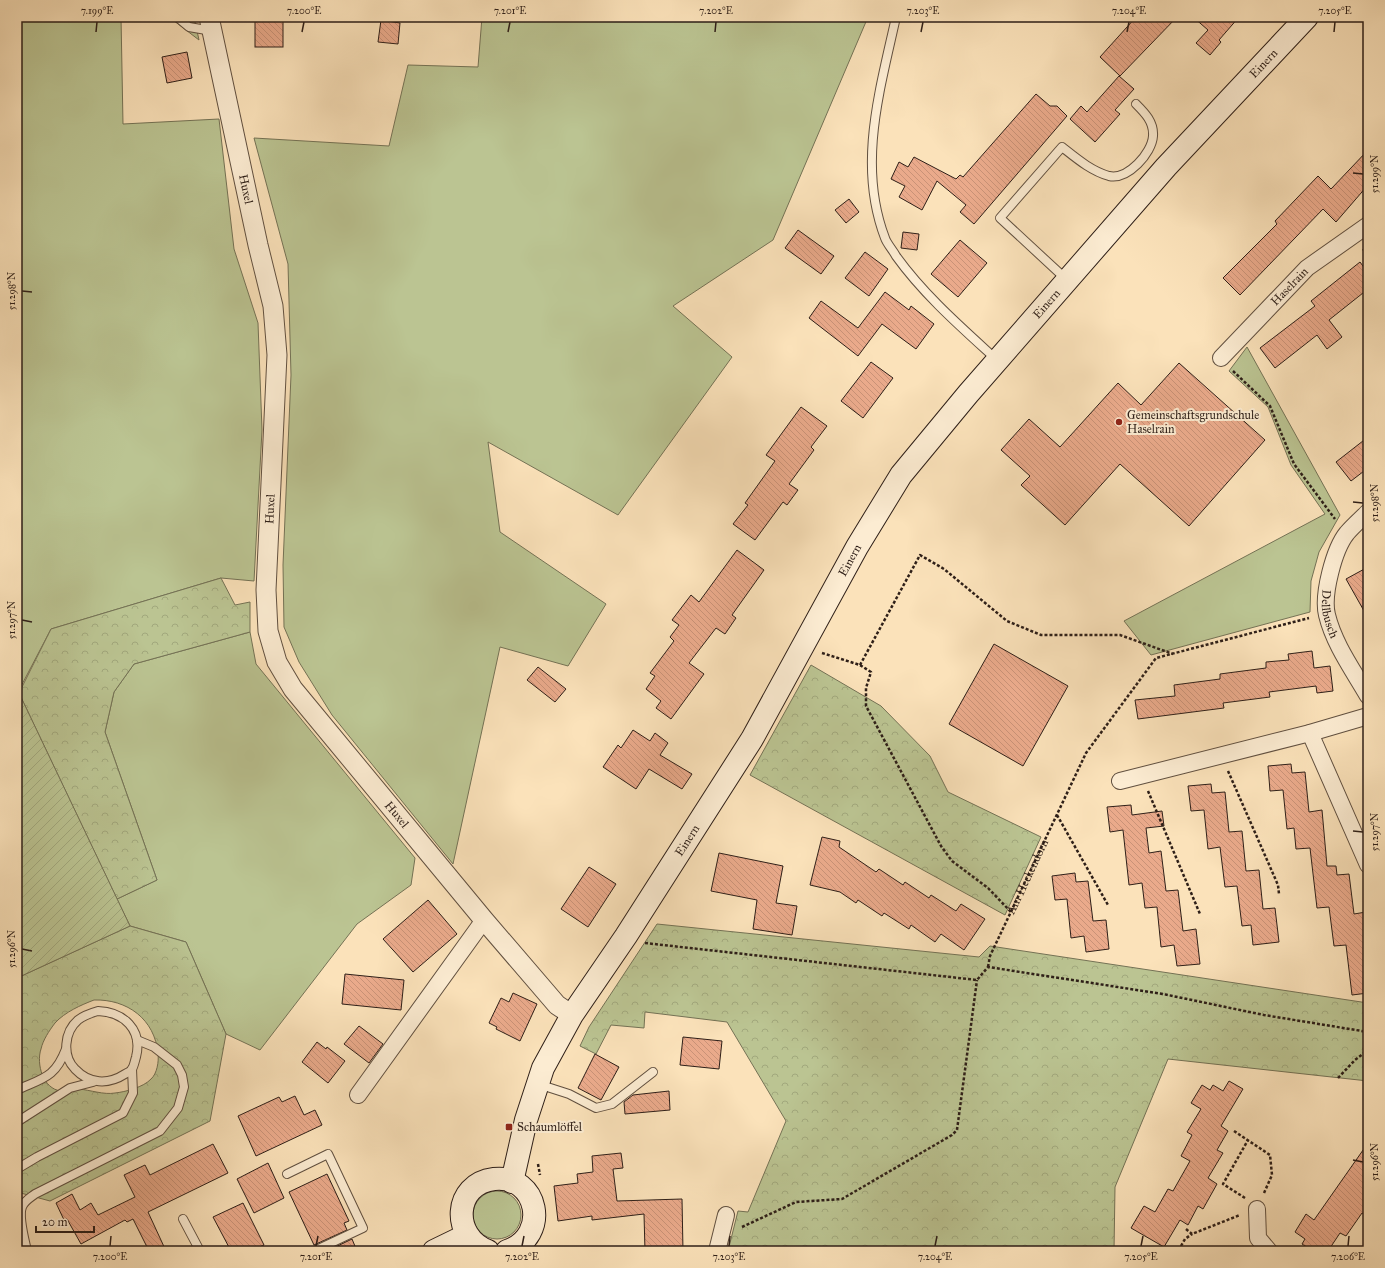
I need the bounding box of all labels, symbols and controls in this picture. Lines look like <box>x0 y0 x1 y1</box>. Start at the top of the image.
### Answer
text: 7.199°E <box>81 5 113 17</box>
text: 7.200°E <box>287 5 321 17</box>
text: 7.201°E <box>494 5 526 17</box>
text: 7.202°E <box>699 5 733 17</box>
text: 7.203°E <box>907 5 939 17</box>
text: 7.204°E <box>1112 5 1146 17</box>
text: 7.205°E <box>1318 5 1352 17</box>
street label: Einern <box>1247 46 1281 81</box>
text: 51.299°N <box>1369 154 1381 193</box>
street label: Huxel <box>236 173 256 206</box>
street label: Haselrain <box>1268 264 1311 308</box>
text: 51.298°N <box>6 271 18 310</box>
street label: Einern <box>1030 286 1063 322</box>
place label: Gemeinschaftsgrundschule Haselrain <box>1127 408 1259 436</box>
marker: Gemeinschaftsgrundschule Haselrain <box>1114 417 1124 427</box>
text: 51.298°N <box>1369 483 1381 522</box>
street label: Huxel <box>262 493 278 524</box>
street label: Einern <box>835 541 864 579</box>
street label: Dellbusch <box>1319 589 1341 641</box>
text: 51.297°N <box>6 600 18 639</box>
street label: Huxel <box>382 798 412 831</box>
text: 51.297°N <box>1369 812 1381 851</box>
street label: Einern <box>672 822 703 859</box>
street label: Am Heckendorn <box>1003 836 1051 917</box>
text: 51.296°N <box>6 929 18 968</box>
place label: Schaumlöffel <box>517 1120 583 1134</box>
marker: Schaumlöffel <box>504 1122 514 1132</box>
text: 51.296°N <box>1369 1142 1381 1181</box>
scale bar <box>36 1208 94 1234</box>
text: 20 m <box>42 1215 68 1229</box>
text: 7.200°E <box>93 1251 127 1263</box>
text: 7.201°E <box>300 1251 332 1263</box>
text: 7.202°E <box>505 1251 539 1263</box>
text: 7.203°E <box>713 1251 745 1263</box>
text: 7.204°E <box>918 1251 952 1263</box>
text: 7.205°E <box>1124 1251 1158 1263</box>
text: 7.206°E <box>1331 1251 1365 1263</box>

